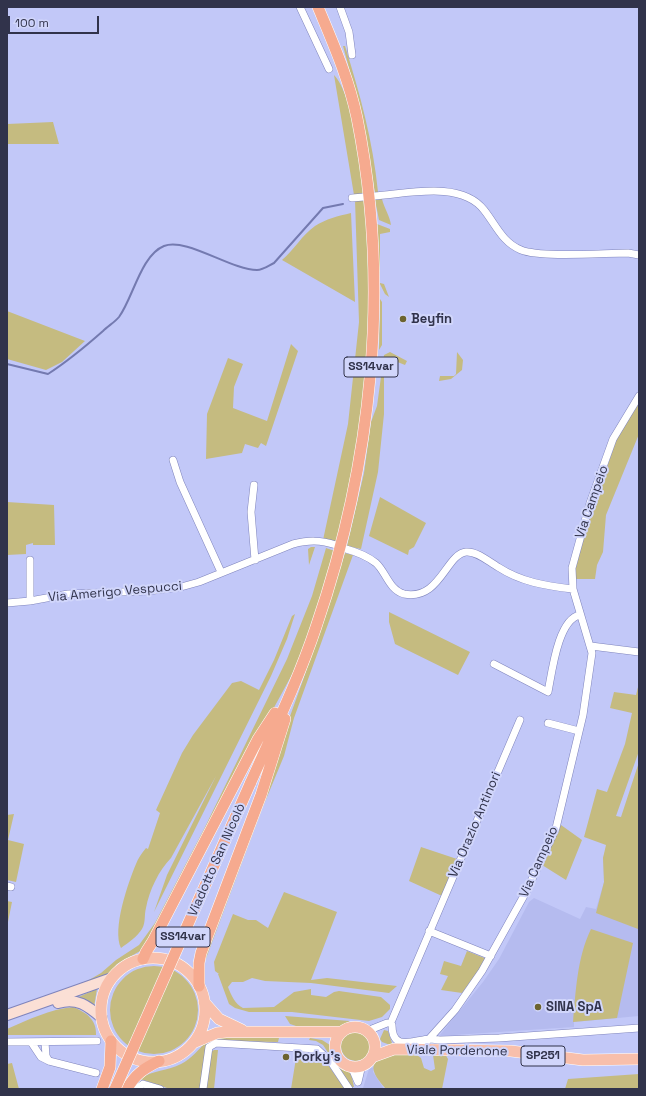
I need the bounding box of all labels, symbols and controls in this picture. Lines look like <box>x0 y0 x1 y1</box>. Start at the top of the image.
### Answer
scale bar <box>10 8 101 34</box>
text: 100 m <box>15 15 49 31</box>
place label: Beyfin <box>411 311 452 327</box>
marker: Beyfin <box>398 314 408 324</box>
road number: SS14var <box>344 357 398 377</box>
street label: Via Campeio <box>572 463 612 541</box>
street label: Via Amerigo Vespucci <box>48 578 182 606</box>
street label: Via Orazio Antinori <box>446 770 504 880</box>
street label: Viadotto San Nicolò <box>185 801 249 919</box>
street label: Via Campeio <box>516 824 562 900</box>
road number: SS14var <box>156 927 210 947</box>
place label: SINA SpA <box>546 999 602 1015</box>
marker: SINA SpA <box>533 1002 543 1012</box>
street label: Viale Pordenone <box>406 1042 508 1060</box>
road number: SP251 <box>521 1046 565 1066</box>
place label: Porky's <box>294 1049 341 1065</box>
marker: Porky's <box>281 1052 291 1062</box>

